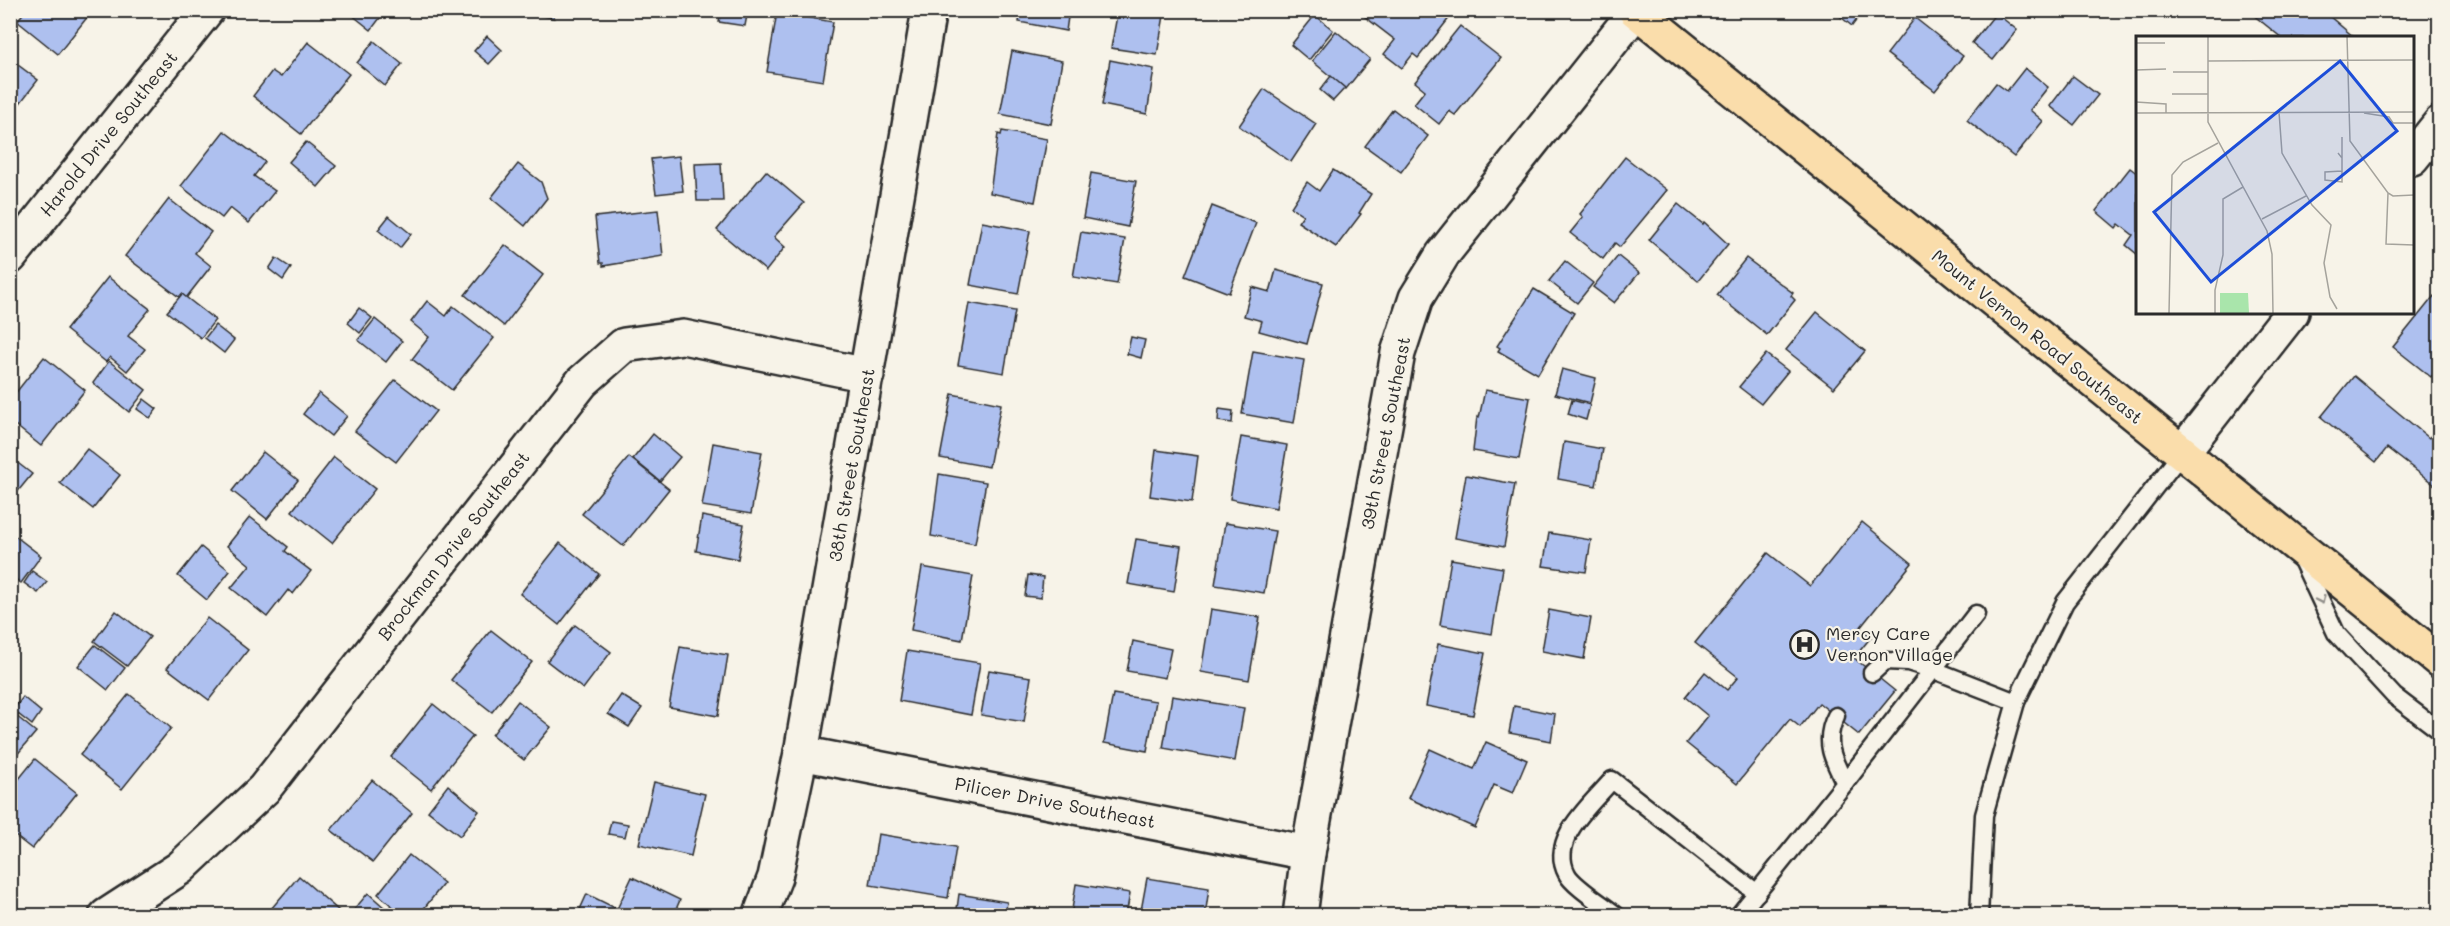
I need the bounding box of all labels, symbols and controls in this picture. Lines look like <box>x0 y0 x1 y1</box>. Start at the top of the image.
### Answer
inset map <box>2136 36 2414 314</box>
street label: Harold Drive Southeast <box>34 46 183 221</box>
street label: Mount Vernon Road Southeast <box>1927 244 2148 429</box>
street label: 39th Street Southeast <box>1355 334 1415 531</box>
street label: 38th Street Southeast <box>822 366 880 563</box>
street label: Brockman Drive Southeast <box>372 446 535 645</box>
one-way arrow <box>2313 594 2325 605</box>
place label: Mercy Care Vernon Village <box>1826 621 1953 666</box>
hospital icon: Mercy Care Vernon Village <box>1789 628 1821 660</box>
street label: Pilicer Drive Southeast <box>953 771 1158 833</box>

